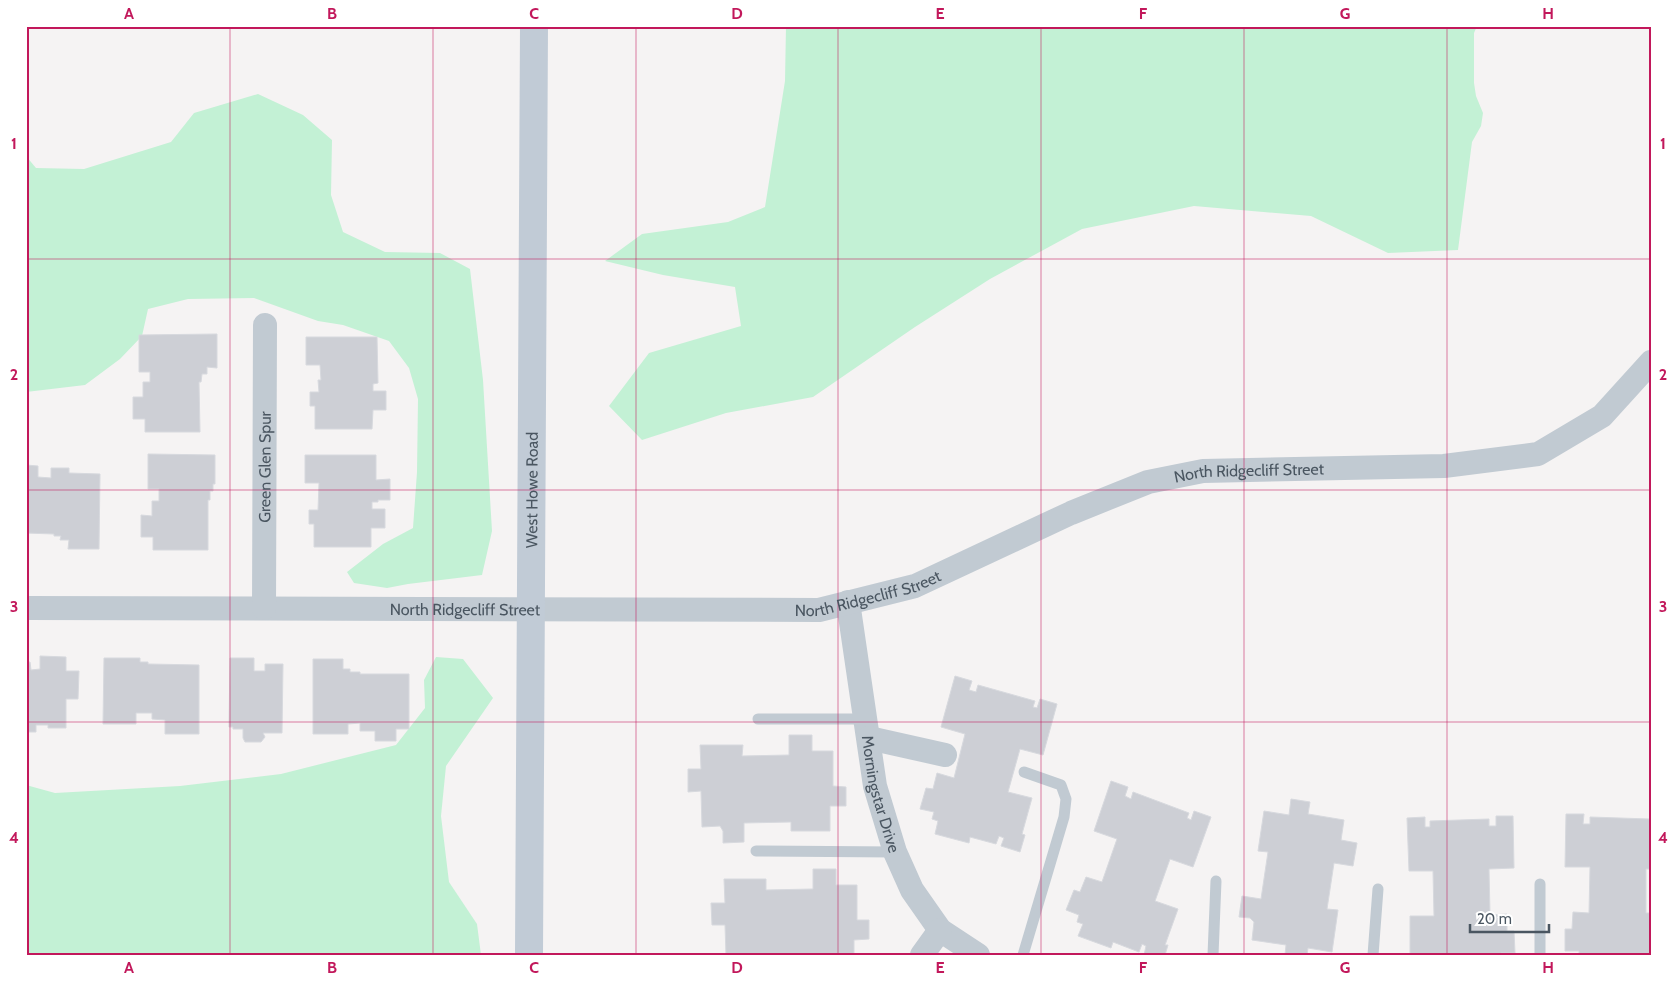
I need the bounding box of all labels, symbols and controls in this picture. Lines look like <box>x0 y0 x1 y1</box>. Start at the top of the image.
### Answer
text: A <box>124 4 134 23</box>
text: B <box>327 4 337 23</box>
text: C <box>529 4 539 23</box>
text: D <box>731 4 743 23</box>
text: E <box>935 4 945 23</box>
text: F <box>1139 4 1148 23</box>
text: G <box>1340 4 1350 23</box>
text: H <box>1542 4 1554 23</box>
text: 1 <box>11 134 17 153</box>
text: 1 <box>1660 134 1666 153</box>
text: 2 <box>10 365 18 384</box>
text: 2 <box>1659 365 1667 384</box>
street label: Green Glen Spur <box>255 410 275 523</box>
street label: West Howe Road <box>522 432 542 548</box>
street label: North Ridgecliff Street <box>1172 459 1325 487</box>
street label: North Ridgecliff Street <box>795 566 944 620</box>
text: 3 <box>10 597 18 616</box>
text: 3 <box>1659 597 1667 616</box>
street label: North Ridgecliff Street <box>390 600 541 619</box>
street label: Morningstar Drive <box>858 734 904 855</box>
text: 4 <box>9 828 19 847</box>
text: 4 <box>1658 828 1668 847</box>
scale bar <box>1470 901 1548 933</box>
text: 20 m <box>1477 910 1512 928</box>
text: A <box>124 958 134 977</box>
text: B <box>327 958 337 977</box>
text: C <box>529 958 539 977</box>
text: D <box>731 958 743 977</box>
text: E <box>935 958 945 977</box>
text: F <box>1139 958 1148 977</box>
text: G <box>1340 958 1350 977</box>
text: H <box>1542 958 1554 977</box>

